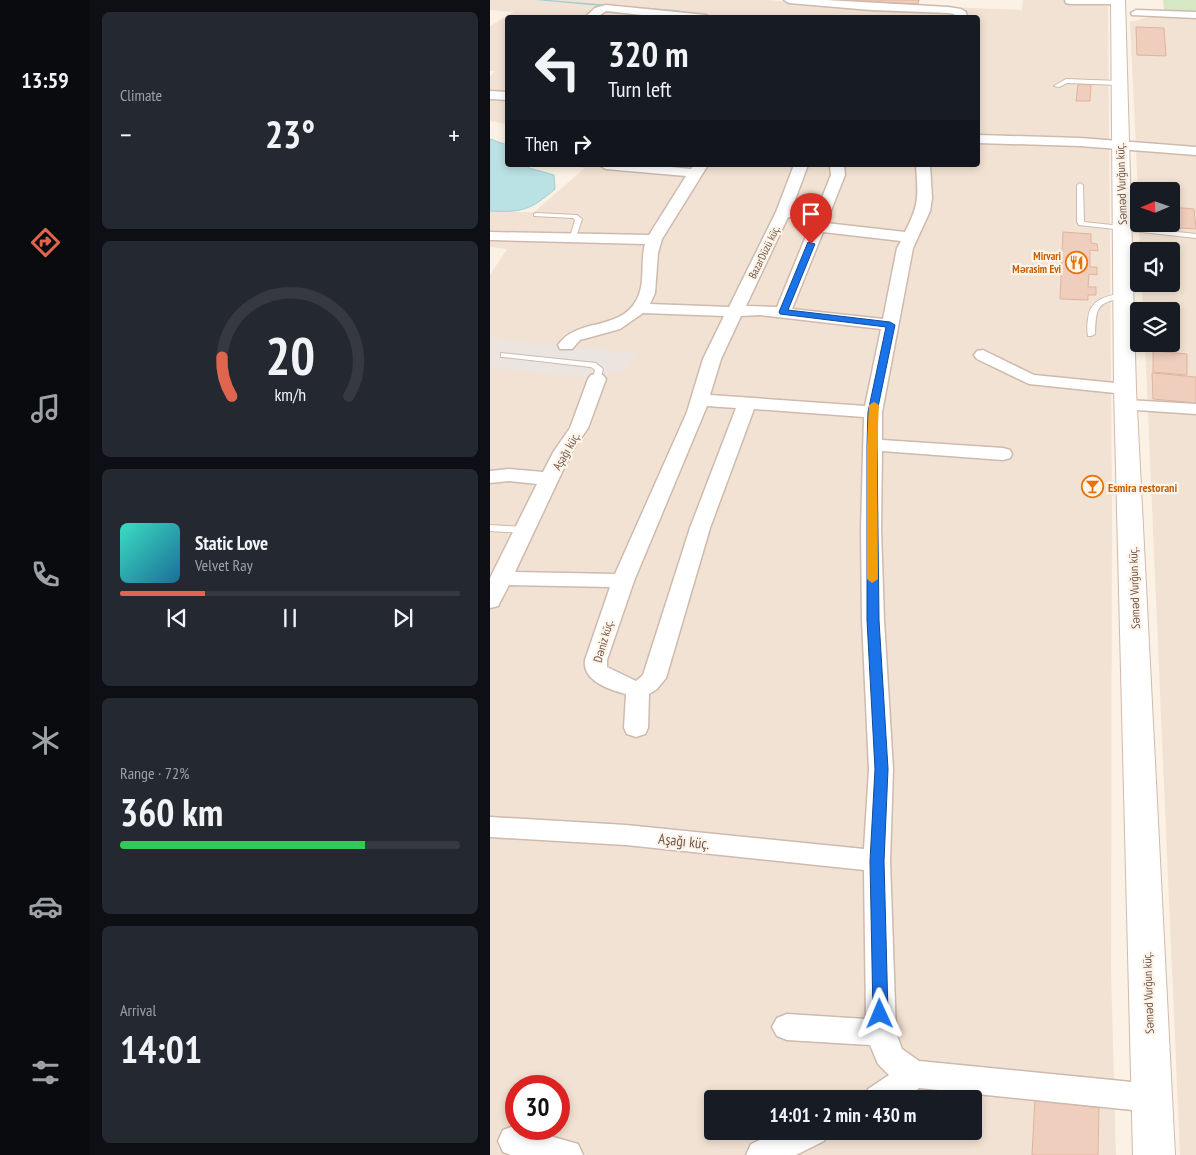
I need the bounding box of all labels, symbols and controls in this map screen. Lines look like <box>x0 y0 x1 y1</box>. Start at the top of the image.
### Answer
text: 320 m <box>608 31 689 77</box>
icon: left <box>525 35 590 100</box>
text: 13:59 <box>21 66 69 94</box>
text: Turn left <box>608 75 672 103</box>
text: Climate <box>120 85 162 105</box>
text: 23° <box>265 109 315 158</box>
text: − <box>120 116 132 153</box>
text: + <box>448 116 460 153</box>
icon: right <box>568 130 596 158</box>
text: Then <box>525 132 558 156</box>
street label: Səməd Vurğun küç. <box>1112 143 1130 225</box>
north arrow <box>1130 182 1180 232</box>
map controls <box>1130 182 1180 352</box>
pin <box>790 193 832 244</box>
icon: arrive <box>797 200 825 228</box>
street label: BazarDüzü küç. <box>745 223 783 281</box>
icon: directions <box>28 225 63 260</box>
button: sound <box>1130 242 1180 292</box>
place label: Mirvari Mərasim Evi <box>1012 249 1062 276</box>
restaurant icon: Mirvari Mərasim Evi <box>1065 250 1089 274</box>
button: layers <box>1130 302 1180 352</box>
text: 20 <box>265 322 315 389</box>
text: km/h <box>274 383 306 406</box>
icon: music <box>28 391 63 426</box>
street label: Aşağı küç. <box>549 429 583 473</box>
bar icon: Esmira restorani <box>1080 475 1104 499</box>
place label: Esmira restorani <box>1108 480 1177 495</box>
text: Static Love <box>195 531 268 555</box>
street label: Səməd Vurğun küç. <box>1125 547 1143 629</box>
text: Velvet Ray <box>195 555 253 575</box>
icon: phone <box>28 557 63 592</box>
icon: previous <box>163 604 191 632</box>
icon: pause <box>276 604 304 632</box>
icon: next <box>389 604 417 632</box>
street label: Dəniz küç. <box>590 618 616 664</box>
icon: climate <box>28 723 63 758</box>
text: Range · 72% <box>120 763 189 783</box>
text: 360 km <box>120 787 223 836</box>
street label: Aşağı küç. <box>657 829 711 853</box>
icon: car <box>28 889 63 924</box>
street label: Səməd Vurğun küç. <box>1139 952 1157 1034</box>
position arrow <box>853 987 905 1039</box>
text: Arrival <box>120 1000 156 1020</box>
text: 14:01 <box>120 1024 202 1073</box>
icon: filters <box>28 1055 63 1090</box>
speed limit sign: 30 <box>505 1075 570 1140</box>
text: 14:01 · 2 min · 430 m <box>770 1103 916 1127</box>

